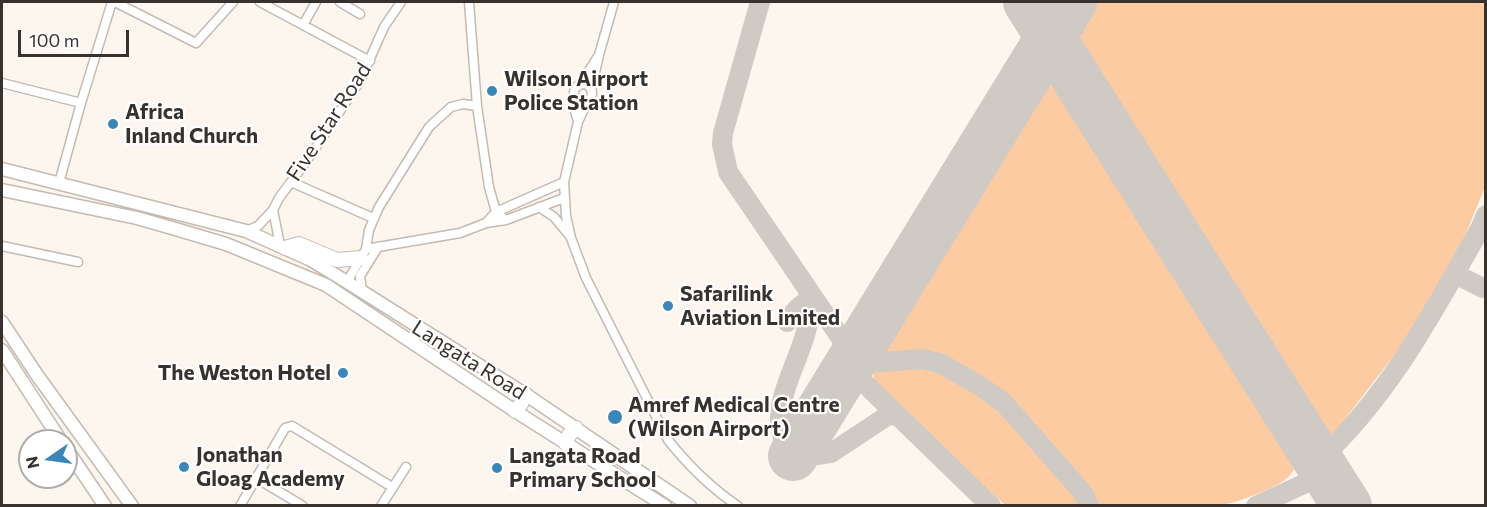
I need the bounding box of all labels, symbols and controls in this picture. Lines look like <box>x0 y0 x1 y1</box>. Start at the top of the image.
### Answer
scale bar <box>21 18 132 56</box>
text: 100 m <box>29 29 79 51</box>
street label: Five Star Road <box>281 58 377 186</box>
place label: Wilson Airport Police Station <box>504 66 648 116</box>
marker: Wilson Airport Police Station <box>485 84 499 98</box>
place label: Africa Inland Church <box>125 99 258 149</box>
marker: Africa Inland Church <box>106 117 120 131</box>
place label: Safarilink Aviation Limited <box>680 281 840 331</box>
marker: Safarilink Aviation Limited <box>661 299 675 313</box>
street label: Langata Road <box>407 315 531 405</box>
place label: The Weston Hotel <box>158 360 331 386</box>
marker: The Weston Hotel <box>336 366 350 380</box>
place label: Amref Medical Centre (Wilson Airport) <box>628 392 839 442</box>
marker: Amref Medical Centre (Wilson Airport) <box>606 408 624 426</box>
north arrow <box>18 429 78 489</box>
place label: Jonathan Gloag Academy <box>196 442 345 492</box>
place label: Langata Road Primary School <box>509 443 656 493</box>
text: N <box>21 455 43 471</box>
marker: Jonathan Gloag Academy <box>177 460 191 474</box>
marker: Langata Road Primary School <box>490 461 504 475</box>

